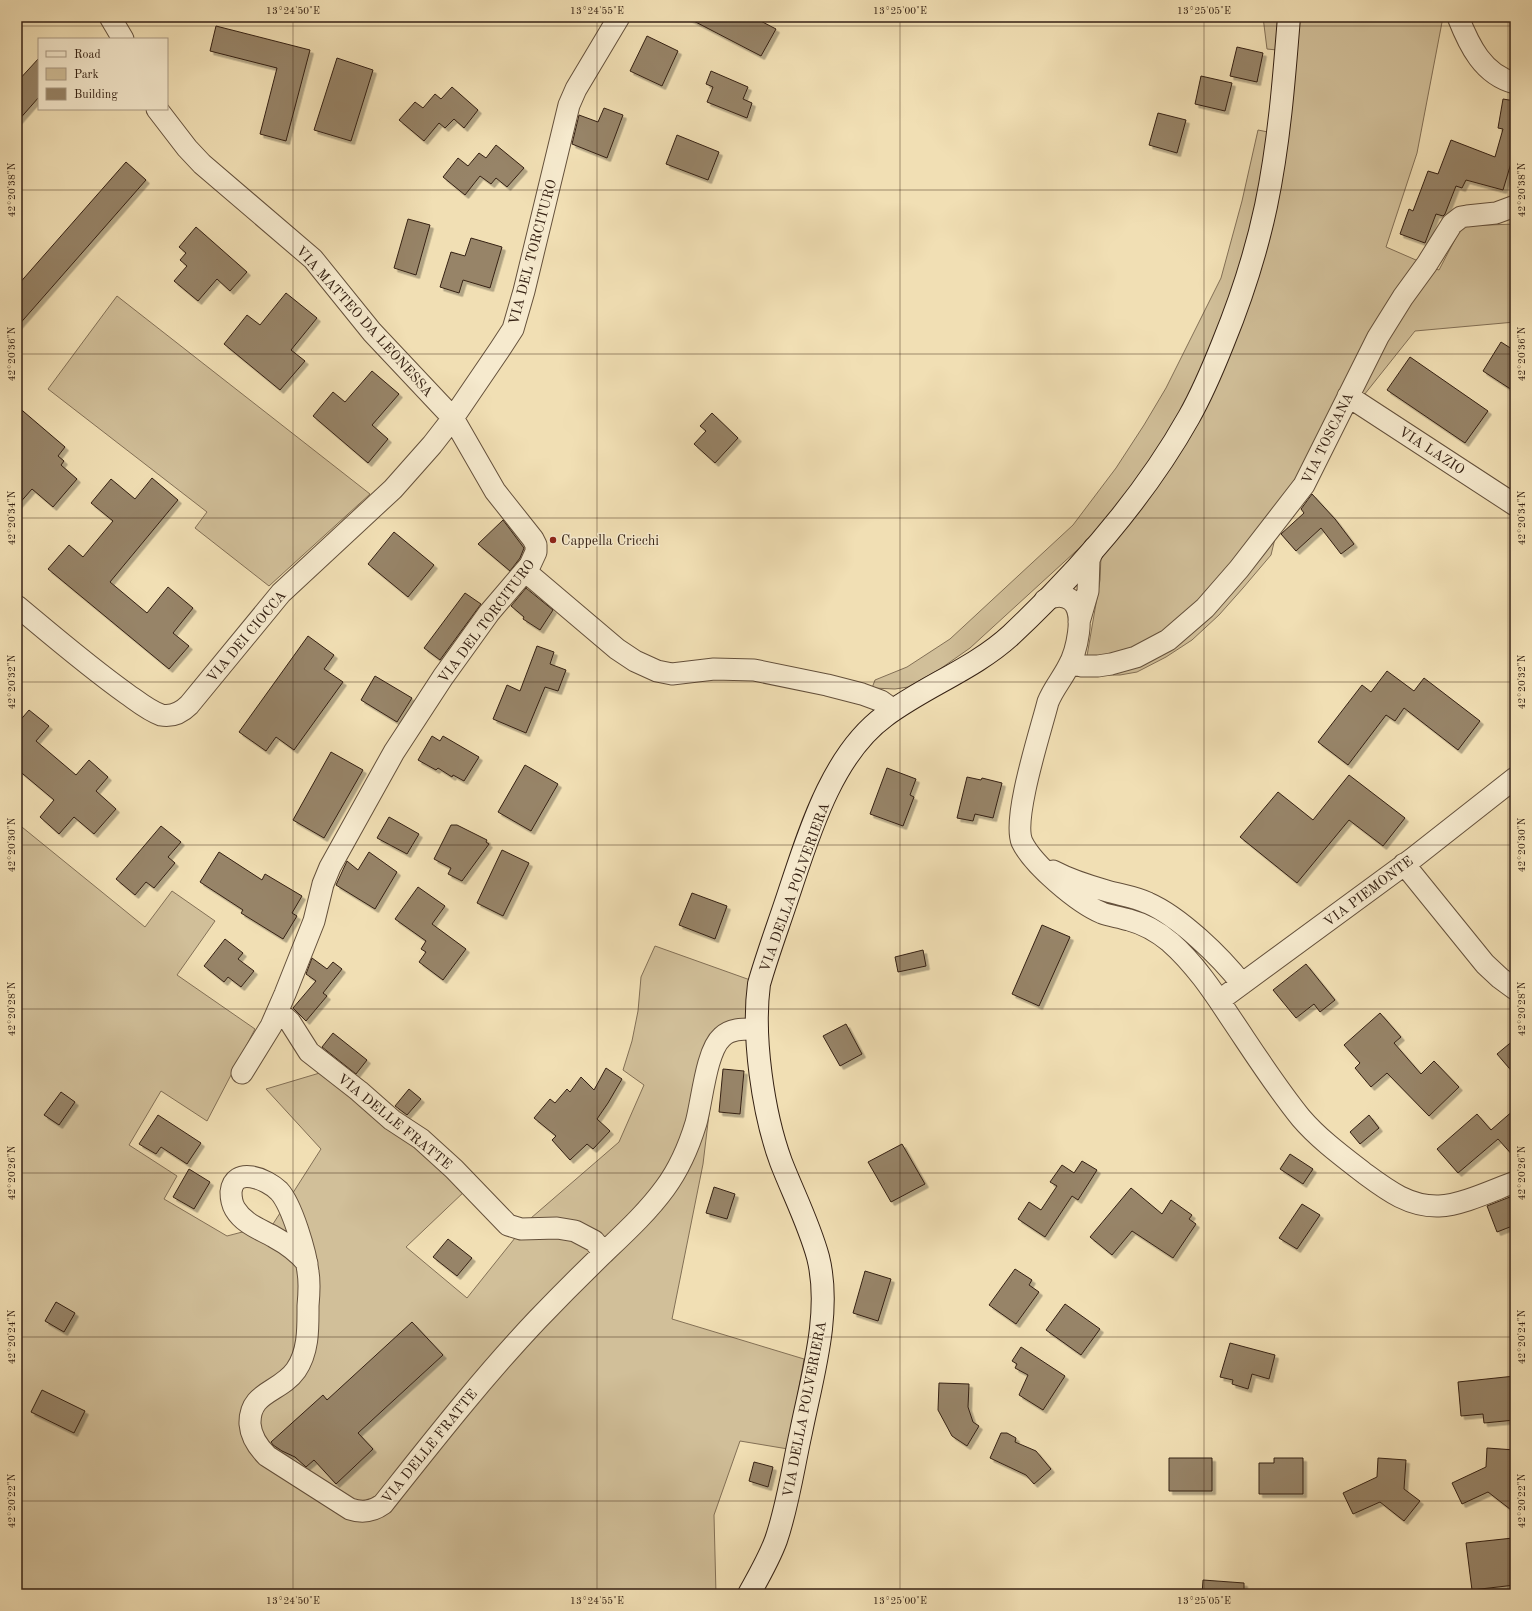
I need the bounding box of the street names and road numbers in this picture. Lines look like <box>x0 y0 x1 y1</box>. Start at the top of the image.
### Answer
street label: VIA DEL TORCITURO <box>507 178 559 327</box>
street label: VIA MATTEO DA LEONESSA <box>293 244 436 400</box>
street label: VIA TOSCANA <box>1300 390 1356 486</box>
street label: VIA LAZIO <box>1396 424 1467 477</box>
street label: VIA DEL TORCITURO <box>436 557 538 686</box>
street label: VIA DEI CIOCCA <box>205 588 289 685</box>
street label: VIA DELLA POLVERIERA <box>758 800 832 974</box>
street label: VIA PIEMONTE <box>1321 854 1416 930</box>
street label: VIA DELLE FRATTE <box>335 1072 454 1172</box>
street label: VIA DELLA POLVERIERA <box>781 1320 829 1498</box>
street label: VIA DELLE FRATTE <box>380 1387 480 1506</box>

